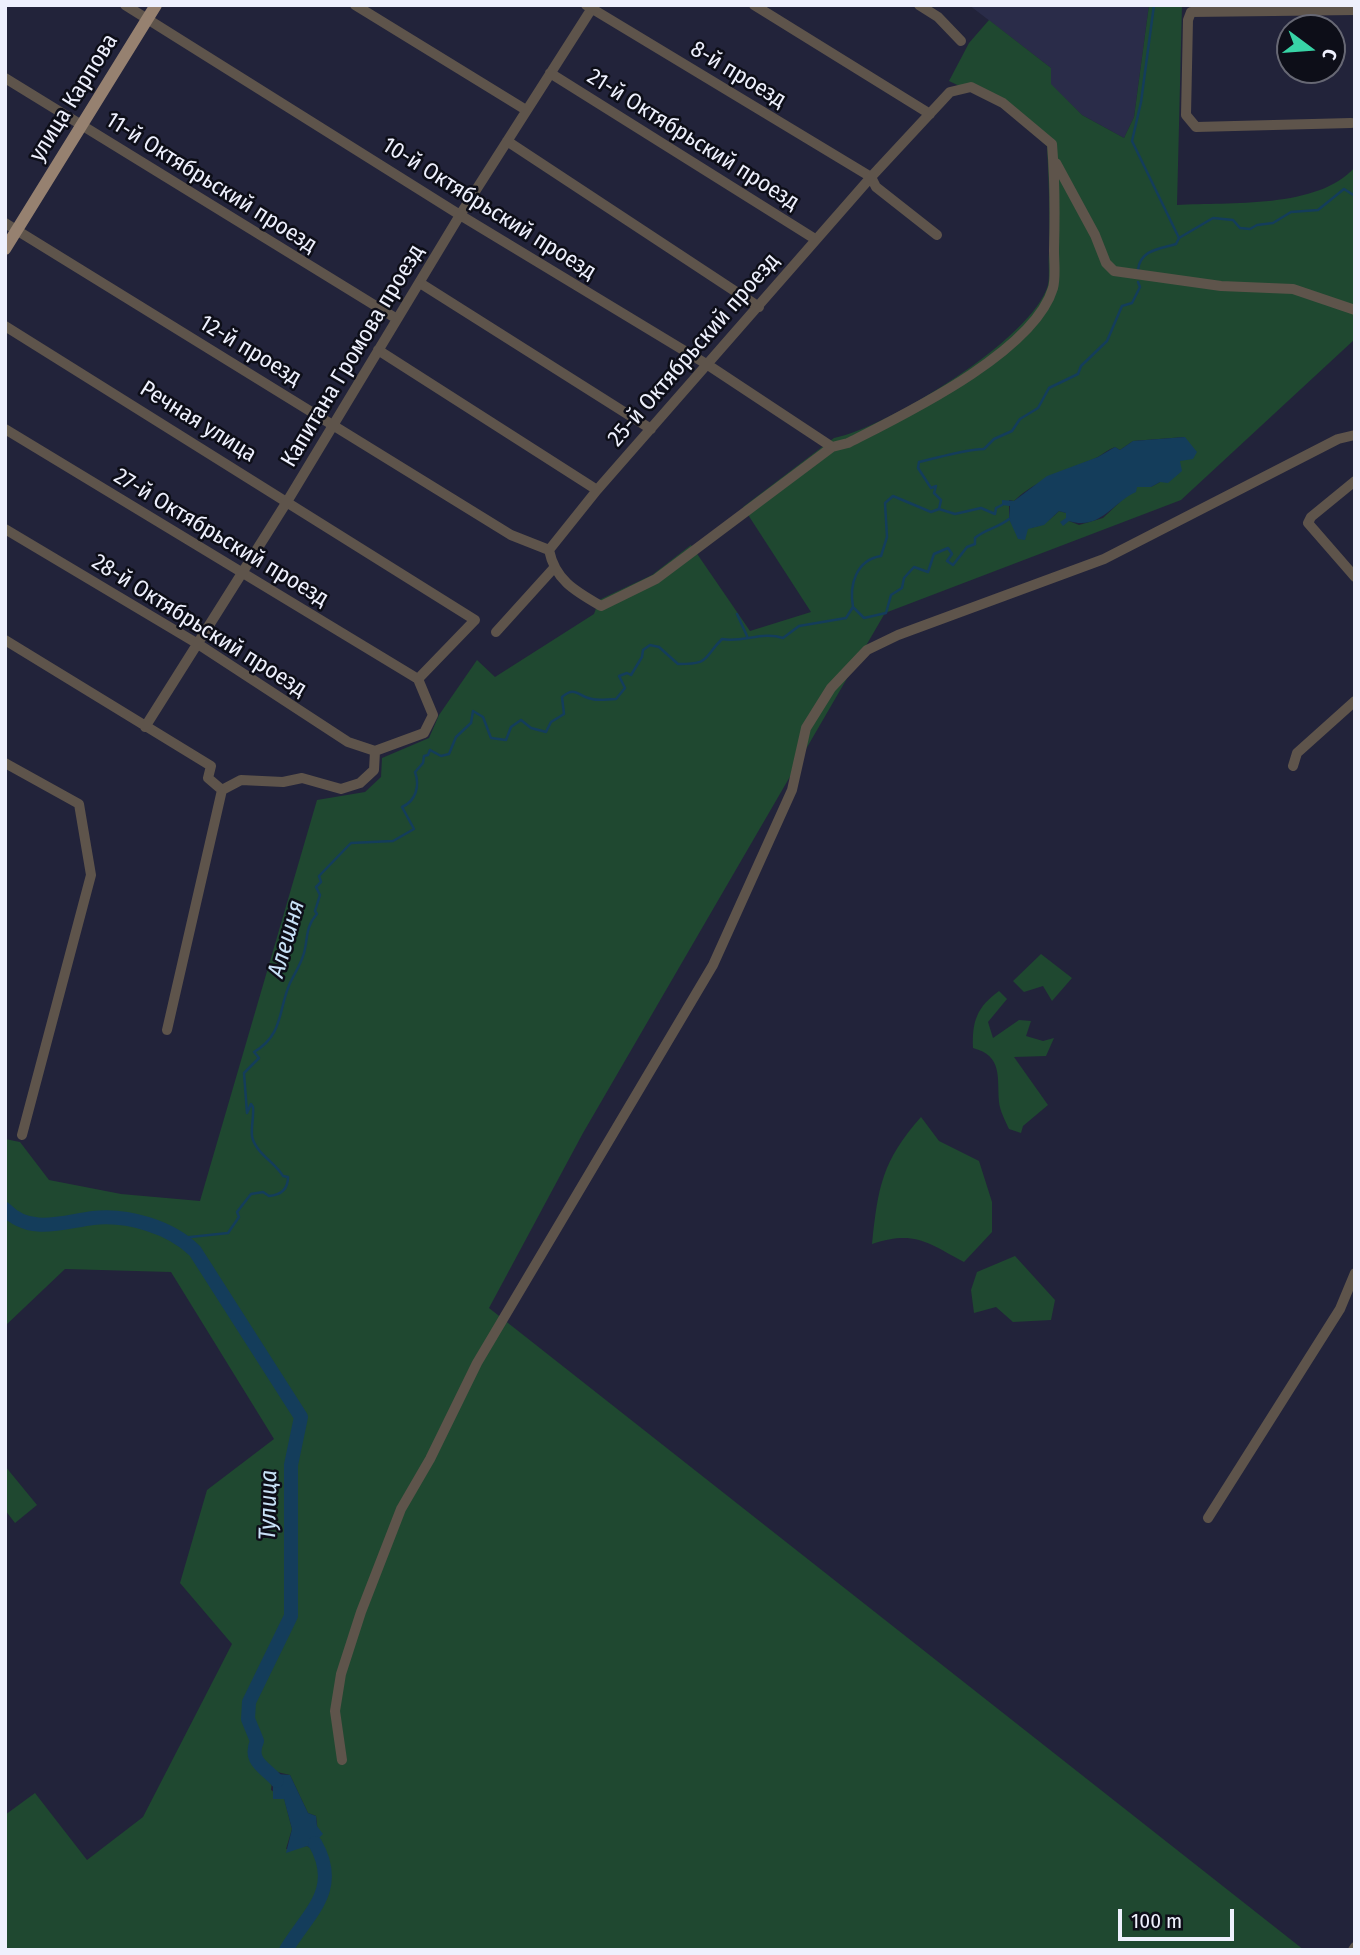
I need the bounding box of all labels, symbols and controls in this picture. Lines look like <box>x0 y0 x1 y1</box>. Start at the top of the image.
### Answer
north arrow <box>1276 14 1346 84</box>
street label: улица Карпова <box>24 29 124 167</box>
street label: 8-й проезд <box>685 36 791 114</box>
text: С <box>1317 46 1342 62</box>
street label: 21-й Октябрьский проезд <box>582 63 804 217</box>
street label: 11-й Октябрьский проезд <box>100 107 322 259</box>
street label: 10-й Октябрьский проезд <box>377 132 601 286</box>
street label: Капитана Громова проезд <box>276 240 430 472</box>
street label: 25-й Октябрьский проезд <box>603 248 785 452</box>
street label: 12-й проезд <box>194 310 306 392</box>
street label: Речная улица <box>135 375 261 469</box>
street label: 27-й Октябрьский проезд <box>109 463 333 613</box>
street label: 28-й Октябрьский проезд <box>87 549 311 703</box>
water label: Алешня <box>262 897 312 981</box>
water label: Тулица <box>254 1470 284 1540</box>
scale bar <box>1122 1896 1238 1940</box>
text: 100 m <box>1131 1908 1182 1934</box>

